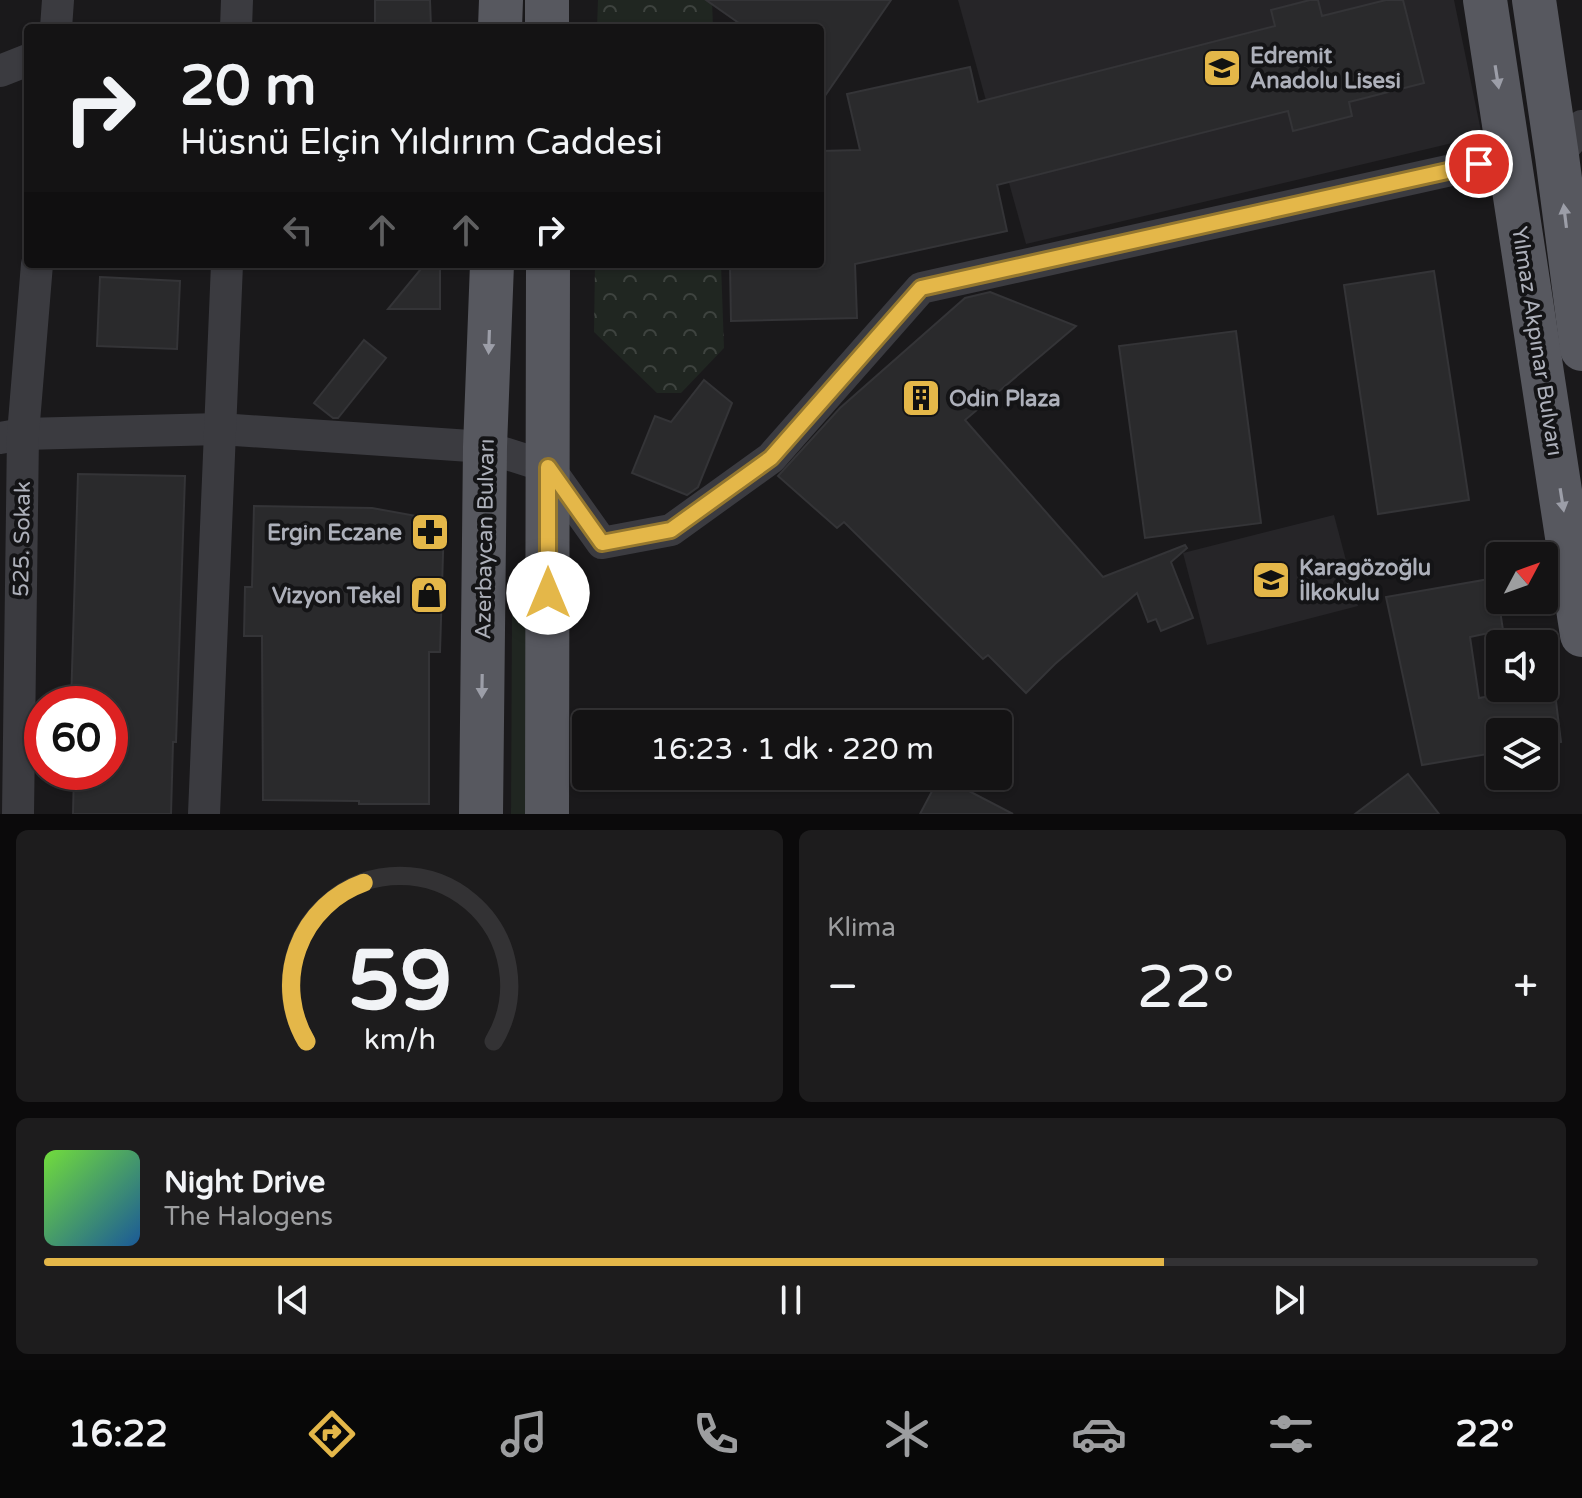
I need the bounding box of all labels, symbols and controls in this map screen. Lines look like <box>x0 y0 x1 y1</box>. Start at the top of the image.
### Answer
place label: Edremit Anadolu Lisesi <box>1250 43 1401 94</box>
school or university icon: Edremit Anadolu Lisesi <box>1201 47 1243 89</box>
text: 20 m <box>180 53 316 120</box>
icon: right <box>48 56 152 160</box>
one-way arrow <box>1491 65 1504 90</box>
text: Hüsnü Elçin Yıldırım Caddesi <box>180 121 663 164</box>
pin <box>1445 130 1513 198</box>
icon: arrive <box>1457 142 1501 186</box>
one-way arrow <box>1558 203 1571 228</box>
icon: left <box>276 208 320 252</box>
icon: ahead <box>360 208 404 252</box>
icon: ahead <box>444 208 488 252</box>
icon: right <box>528 208 572 252</box>
street label: Yılmaz Akpınar Bulvarı <box>1506 225 1568 458</box>
one-way arrow <box>483 330 496 355</box>
building icon: Odin Plaza <box>900 377 942 419</box>
place label: Odin Plaza <box>949 386 1061 412</box>
street label: Azerbaycan Bulvarı <box>470 438 500 640</box>
street label: 525. Sokak <box>8 481 36 597</box>
one-way arrow <box>1556 488 1569 513</box>
pharmacy icon: Ergin Eczane <box>409 511 451 553</box>
place label: Ergin Eczane <box>267 520 402 546</box>
north arrow <box>1486 542 1558 614</box>
map controls <box>1486 542 1558 790</box>
position arrow <box>506 551 590 635</box>
place label: Karagözoğlu İlkokulu <box>1299 555 1431 606</box>
school or university icon: Karagözoğlu İlkokulu <box>1250 559 1292 601</box>
shop icon: Vizyon Tekel <box>408 574 450 616</box>
place label: Vizyon Tekel <box>272 583 401 609</box>
button: sound <box>1486 630 1558 702</box>
one-way arrow <box>476 674 488 699</box>
speed limit sign: 60 <box>24 686 128 790</box>
button: layers <box>1486 718 1558 790</box>
text: 16:23 · 1 dk · 220 m <box>650 731 934 768</box>
text: Klima <box>827 912 896 943</box>
text: 59 <box>347 932 452 1032</box>
text: 22° <box>1137 952 1235 1024</box>
text: − <box>827 961 858 1014</box>
text: + <box>1513 961 1538 1014</box>
text: km/h <box>364 1023 435 1057</box>
text: Night Drive <box>164 1164 325 1201</box>
text: The Halogens <box>164 1201 333 1232</box>
icon: previous <box>271 1278 315 1322</box>
icon: pause <box>769 1278 813 1322</box>
icon: next <box>1267 1278 1311 1322</box>
icon: directions <box>304 1406 360 1462</box>
icon: music <box>496 1406 552 1462</box>
icon: phone <box>688 1406 744 1462</box>
icon: climate <box>879 1406 935 1462</box>
icon: car <box>1071 1406 1127 1462</box>
icon: filters <box>1263 1406 1319 1462</box>
text: 16:22 <box>68 1413 168 1456</box>
text: 22° <box>1455 1413 1514 1456</box>

